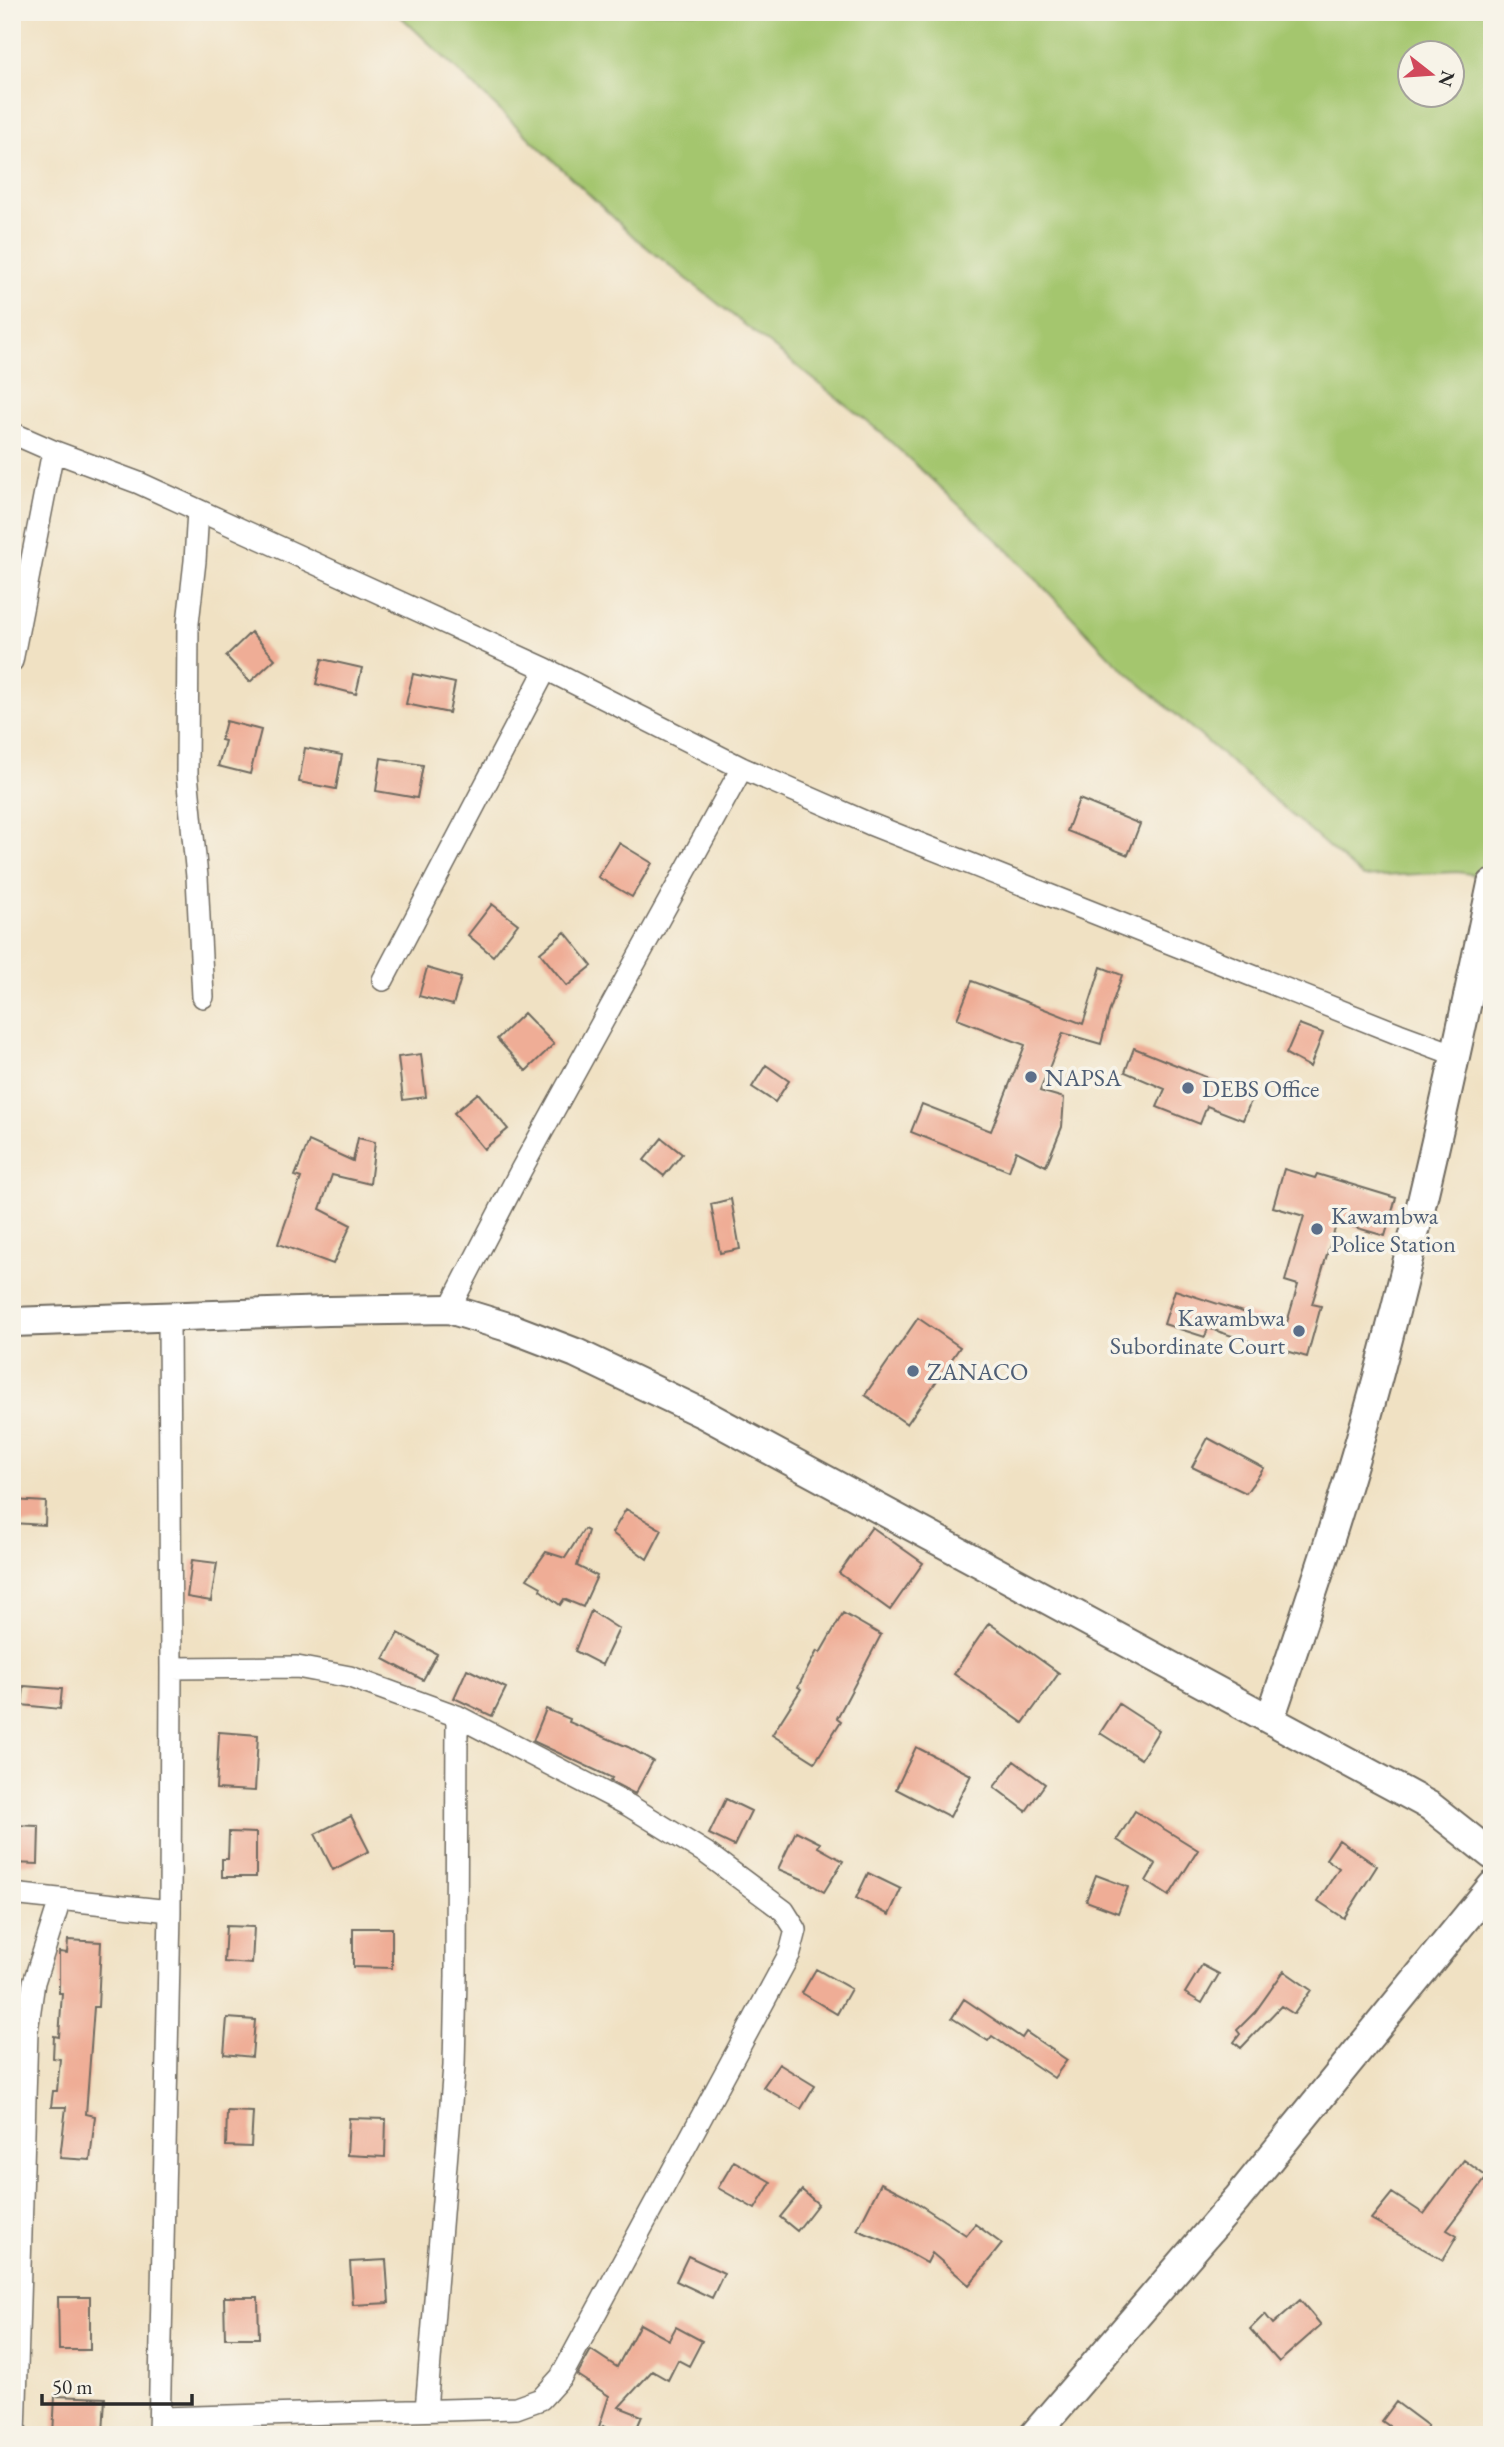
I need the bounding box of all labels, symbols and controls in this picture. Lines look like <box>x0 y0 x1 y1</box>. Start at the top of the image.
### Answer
north arrow <box>1396 38 1466 108</box>
text: N <box>1432 68 1461 90</box>
place label: NAPSA <box>1045 1062 1122 1093</box>
marker: NAPSA <box>1023 1069 1039 1085</box>
place label: DEBS Office <box>1202 1073 1319 1104</box>
marker: DEBS Office <box>1180 1080 1196 1096</box>
place label: Kawambwa Police Station <box>1331 1200 1456 1259</box>
marker: Kawambwa Police Station <box>1309 1221 1325 1237</box>
place label: Kawambwa Subordinate Court <box>1110 1302 1285 1361</box>
marker: Kawambwa Subordinate Court <box>1291 1323 1307 1339</box>
place label: ZANACO <box>927 1356 1028 1387</box>
marker: ZANACO <box>905 1363 921 1379</box>
scale bar <box>42 2363 192 2407</box>
text: 50 m <box>52 2373 93 2400</box>

